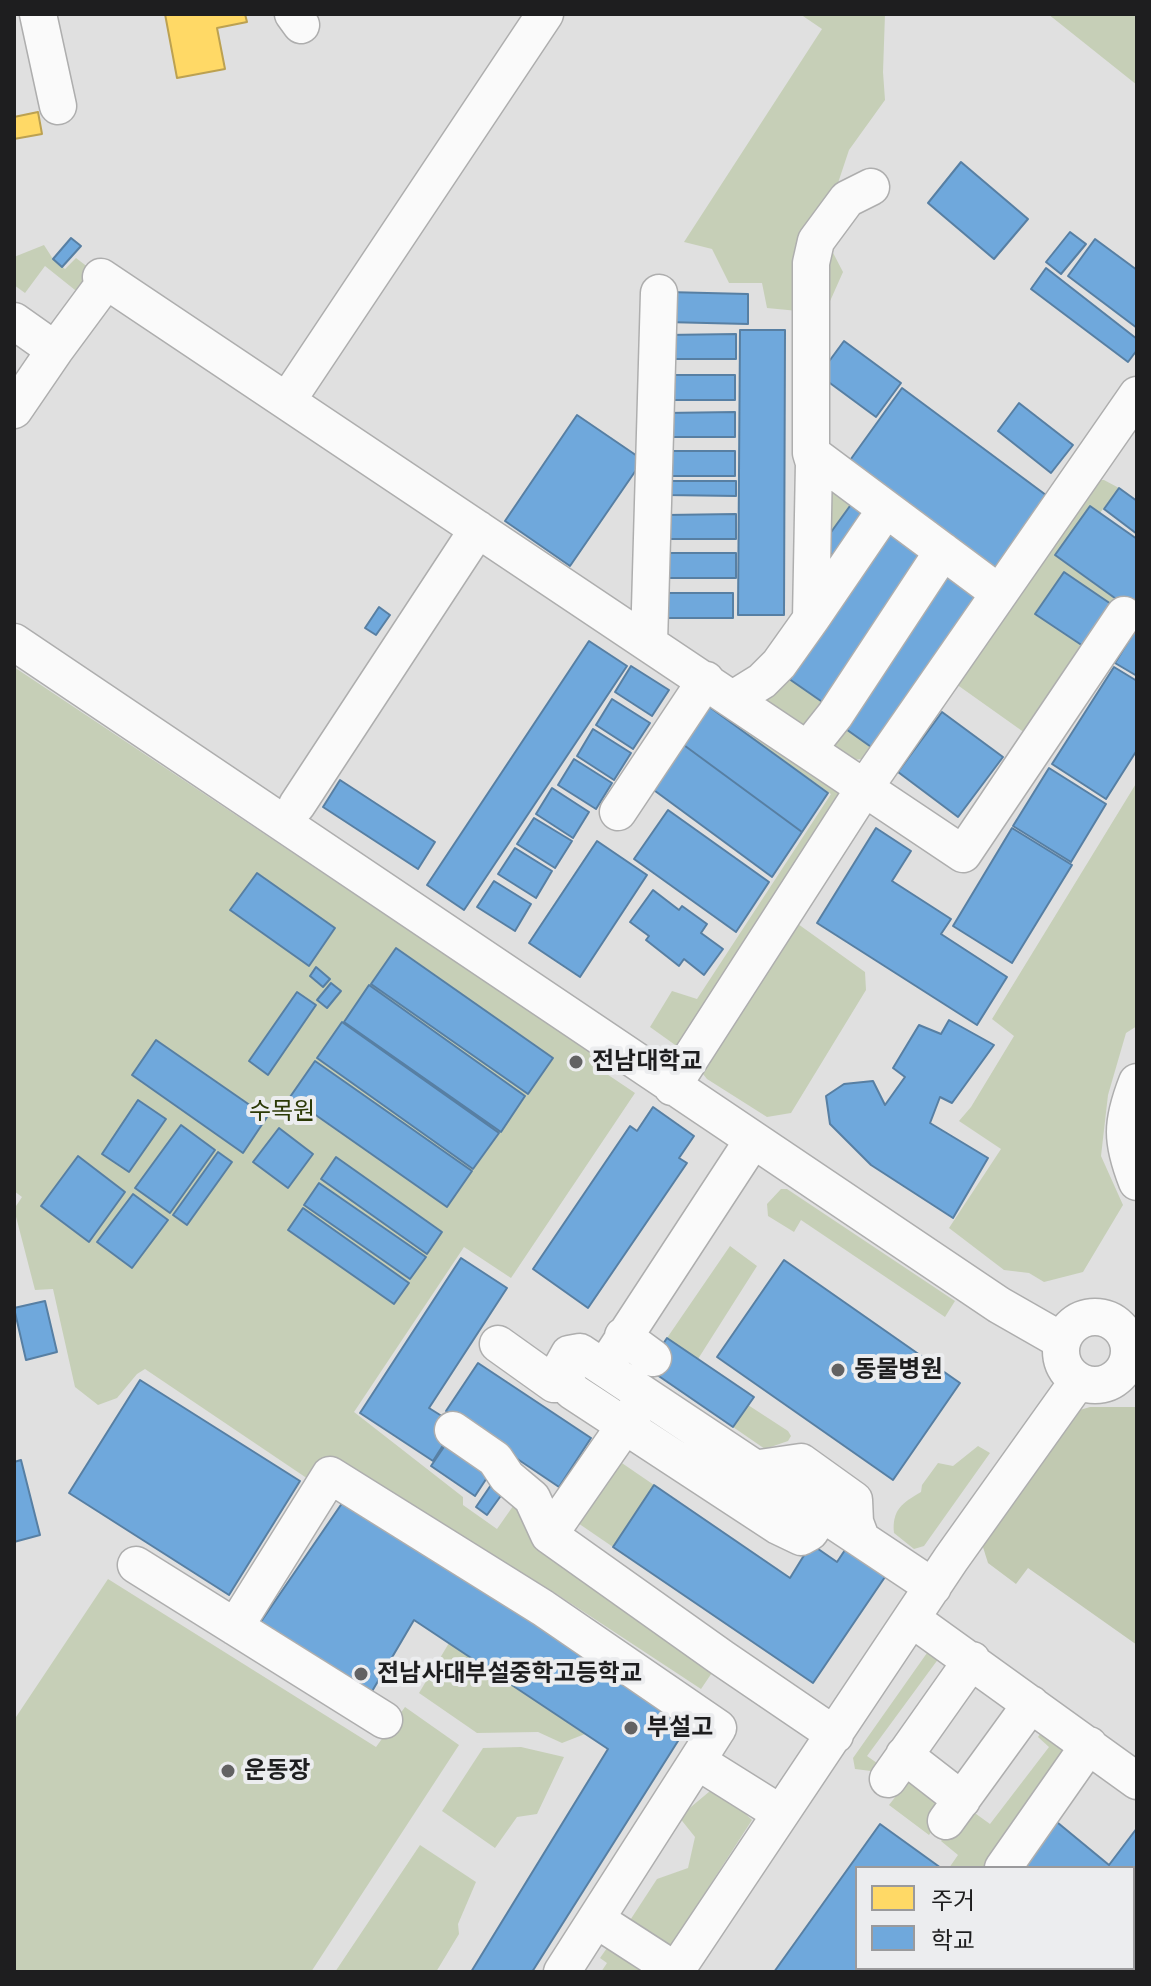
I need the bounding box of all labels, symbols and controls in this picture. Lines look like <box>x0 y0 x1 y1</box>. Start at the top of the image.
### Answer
place label: 전남대학교 <box>592 1048 702 1076</box>
marker: 전남대학교 <box>567 1053 585 1071</box>
park label: 수목원 <box>249 1098 315 1126</box>
place label: 동물병원 <box>854 1356 942 1384</box>
marker: 동물병원 <box>829 1361 847 1379</box>
place label: 전남사대부설중학고등학교 <box>377 1660 642 1688</box>
marker: 전남사대부설중학고등학교 <box>352 1665 370 1683</box>
place label: 부설고 <box>647 1714 713 1742</box>
marker: 부설고 <box>622 1719 640 1737</box>
place label: 운동장 <box>244 1757 310 1785</box>
marker: 운동장 <box>219 1762 237 1780</box>
legend <box>855 1866 1135 1970</box>
text: 주거 <box>931 1887 975 1914</box>
text: 학교 <box>931 1927 975 1954</box>

